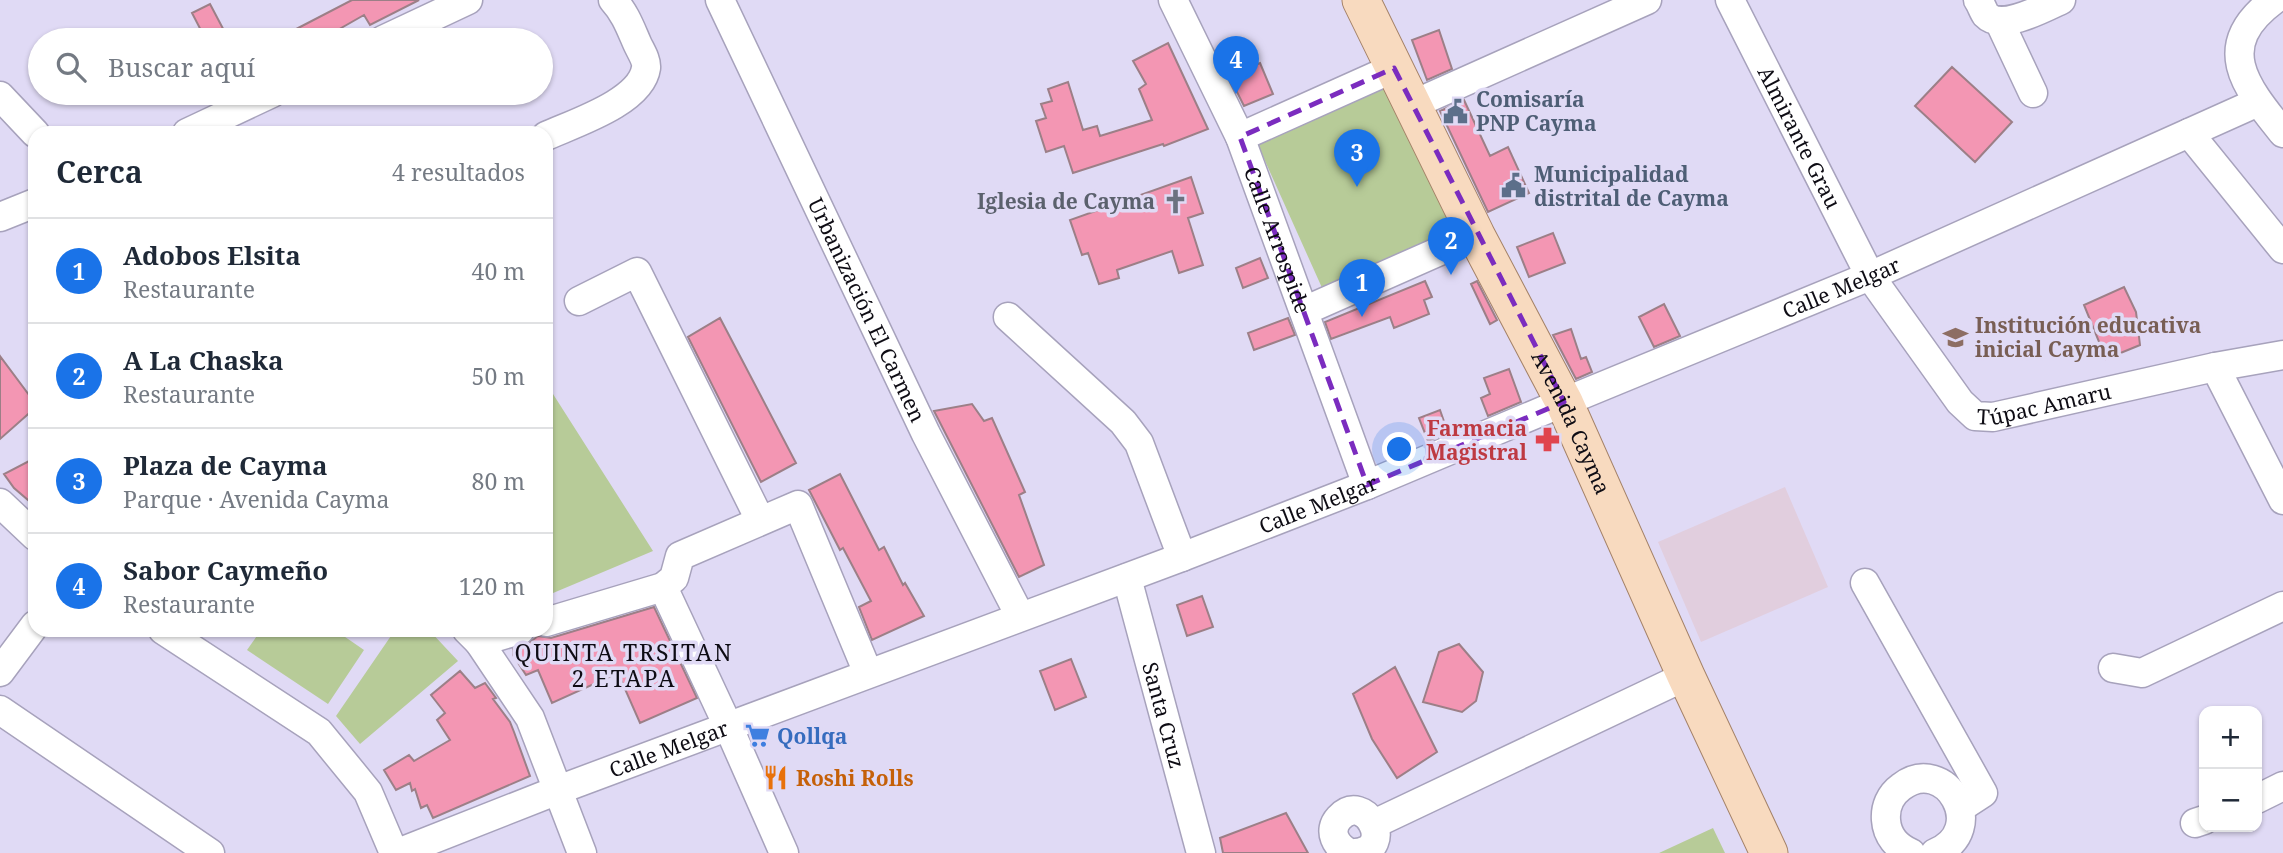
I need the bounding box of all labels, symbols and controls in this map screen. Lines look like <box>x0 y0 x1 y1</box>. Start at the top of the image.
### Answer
search box <box>28 28 553 105</box>
pin: 4 <box>1213 36 1259 94</box>
icon: search <box>52 48 90 86</box>
text: Buscar aquí <box>108 49 255 85</box>
street label: Almirante Grau <box>1752 61 1848 213</box>
place label: Comisaría PNP Cayma <box>1476 85 1597 137</box>
public building icon: Comisaría PNP Cayma <box>1442 97 1470 125</box>
pin: 3 <box>1334 129 1380 187</box>
text: Cerca <box>56 151 143 192</box>
text: 4 resultados <box>392 156 525 188</box>
place label: Municipalidad distrital de Cayma <box>1534 160 1729 212</box>
street label: Calle Arrospide <box>1238 162 1317 317</box>
public building icon: Municipalidad distrital de Cayma <box>1500 172 1528 200</box>
place label: Iglesia de Cayma <box>977 187 1155 215</box>
church icon: Iglesia de Cayma <box>1161 187 1189 215</box>
street label: Urbanización El Carmen <box>802 193 932 427</box>
pin: 2 <box>1428 217 1474 275</box>
text: Adobos Elsita <box>123 237 301 273</box>
street label: Calle Melgar <box>1778 250 1904 325</box>
text: 1 <box>73 255 86 287</box>
text: 40 m <box>472 255 525 287</box>
pin: 1 <box>1339 259 1385 317</box>
text: Restaurante <box>123 273 255 305</box>
place label: Institución educativa inicial Cayma <box>1975 311 2201 363</box>
school or university icon: Institución educativa inicial Cayma <box>1941 323 1969 351</box>
text: A La Chaska <box>123 342 284 378</box>
street label: Avenida Cayma <box>1525 346 1617 498</box>
text: 2 <box>73 360 86 392</box>
text: 50 m <box>472 360 525 392</box>
street label: Túpac Amaru <box>1976 377 2114 431</box>
text: Restaurante <box>123 378 255 410</box>
place label: Farmacia Magistral <box>1426 414 1528 466</box>
pharmacy icon: Farmacia Magistral <box>1533 426 1561 454</box>
your location <box>1382 432 1416 466</box>
text: Plaza de Cayma <box>123 447 328 483</box>
text: 3 <box>73 465 86 497</box>
text: 80 m <box>472 465 525 497</box>
street label: Calle Melgar <box>1255 468 1382 540</box>
text: Parque · Avenida Cayma <box>123 483 389 515</box>
text: Sabor Caymeño <box>123 552 328 588</box>
text: 4 <box>73 570 86 602</box>
text: 120 m <box>459 570 525 602</box>
text: Restaurante <box>123 588 255 620</box>
district label: QUINTA TRSITAN 2 ETAPA <box>514 636 734 694</box>
street label: Santa Cruz <box>1136 659 1192 771</box>
map controls <box>2199 706 2262 832</box>
button: + <box>2199 706 2262 769</box>
street label: Calle Melgar <box>605 714 732 784</box>
supermarket icon: Qollqa <box>743 722 771 750</box>
place label: Qollqa <box>777 722 847 750</box>
restaurant icon: Roshi Rolls <box>762 764 790 792</box>
place label: Roshi Rolls <box>796 764 914 792</box>
button: − <box>2199 769 2262 832</box>

